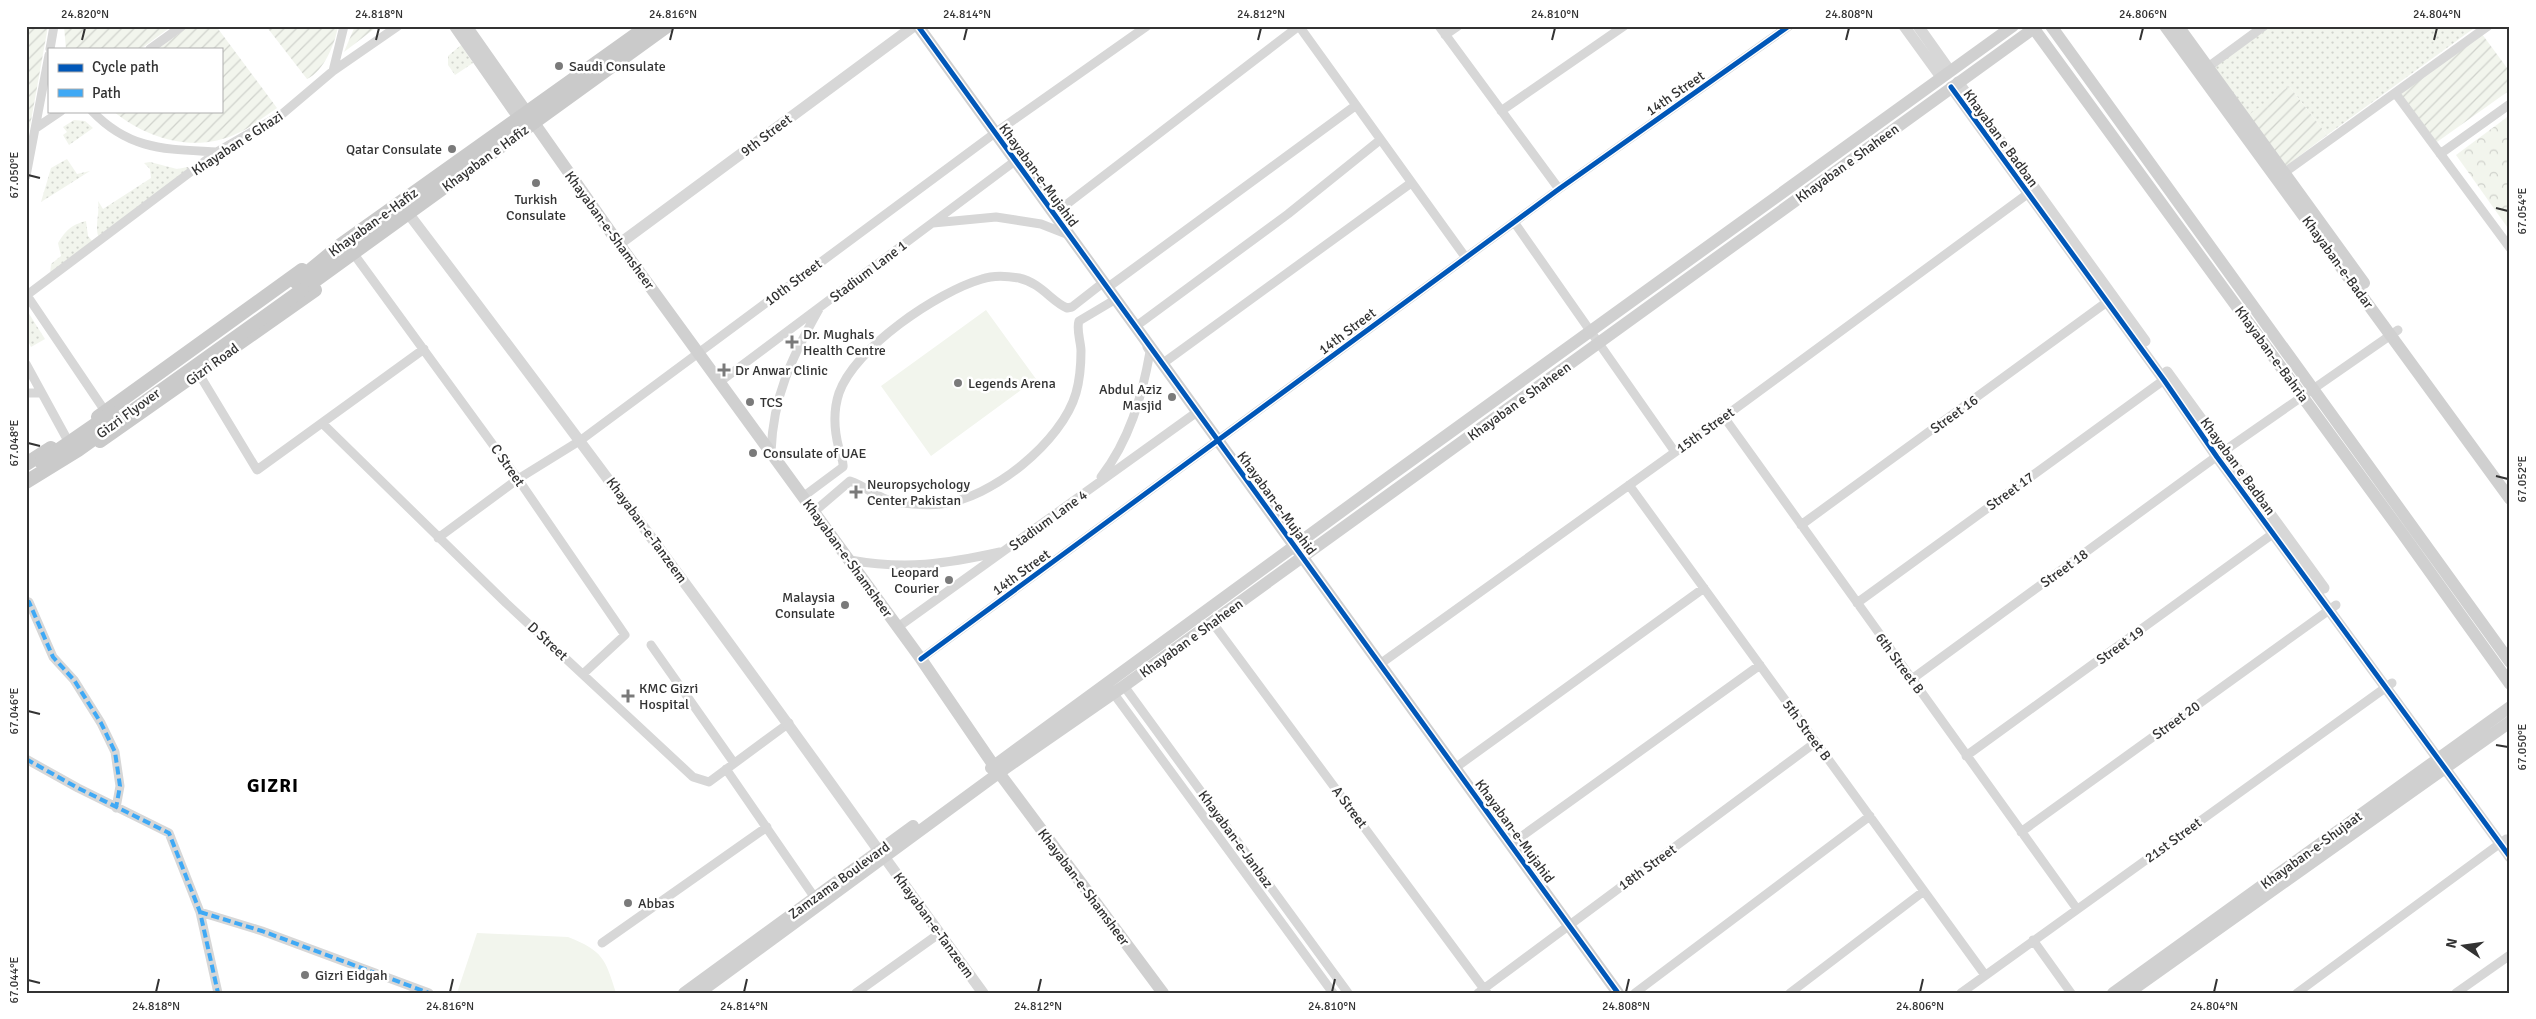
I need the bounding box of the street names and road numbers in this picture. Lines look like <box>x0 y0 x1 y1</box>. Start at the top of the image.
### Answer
street label: 14th Street <box>1643 67 1708 120</box>
street label: Khayaban e Badban <box>1959 86 2042 190</box>
street label: Khayaban e Ghazi <box>188 108 286 179</box>
street label: 9th Street <box>737 111 795 160</box>
street label: Khayaban-e-Mujahid <box>995 120 1082 230</box>
street label: Khayaban e Shaheen <box>1792 120 1902 207</box>
street label: Khayaban e Hafiz <box>439 121 532 195</box>
street label: Khayaban-e-Shamsheer <box>561 168 659 293</box>
street label: Khayaban-e-Hafiz <box>325 184 421 260</box>
street label: Khayaban-e-Badar <box>2298 213 2377 313</box>
street label: Stadium Lane 1 <box>826 237 910 306</box>
street label: 10th Street <box>761 255 825 309</box>
street label: Khayaban-e-Bahria <box>2231 303 2312 406</box>
street label: 14th Street <box>1315 304 1379 358</box>
street label: Gizri Road <box>183 340 242 389</box>
street label: Khayaban e Shaheen <box>1464 358 1574 445</box>
street label: Gizri Flyover <box>93 384 164 442</box>
street label: Street 16 <box>1927 391 1981 437</box>
street label: 15th Street <box>1673 404 1738 457</box>
street label: Khayaban e Badban <box>2196 414 2279 518</box>
street label: C Street <box>487 441 528 490</box>
street label: Khayaban-e-Mujahid <box>1233 448 1320 558</box>
street label: Street 17 <box>1983 468 2037 514</box>
street label: Khayaban-e-Tanzeem <box>603 474 691 586</box>
street label: Stadium Lane 4 <box>1006 486 1091 554</box>
street label: Khayaban-e-Shamsheer <box>799 496 897 621</box>
street label: Street 18 <box>2037 545 2091 591</box>
street label: 14th Street <box>989 546 1054 599</box>
street label: Khayaban e Shaheen <box>1136 595 1246 682</box>
street label: D Street <box>524 619 571 664</box>
street label: Street 19 <box>2093 622 2147 668</box>
street label: 6th Street B <box>1872 629 1927 697</box>
street label: 5th Street B <box>1779 696 1834 764</box>
street label: Street 20 <box>2149 697 2203 743</box>
street label: Khayaban-e-Mujahid <box>1471 776 1558 886</box>
street label: A Street <box>1328 783 1371 832</box>
street label: Khayaban-e-Janbaz <box>1195 787 1277 891</box>
street label: Khayaban-e-Shujaat <box>2257 808 2365 893</box>
street label: 21st Street <box>2142 814 2205 867</box>
street label: Khayaban-e-Shamsheer <box>1034 826 1134 950</box>
street label: Zamzama Boulevard <box>785 838 893 923</box>
street label: 18th Street <box>1615 841 1680 894</box>
street label: Khayaban-e-Tanzeem <box>890 869 978 981</box>

